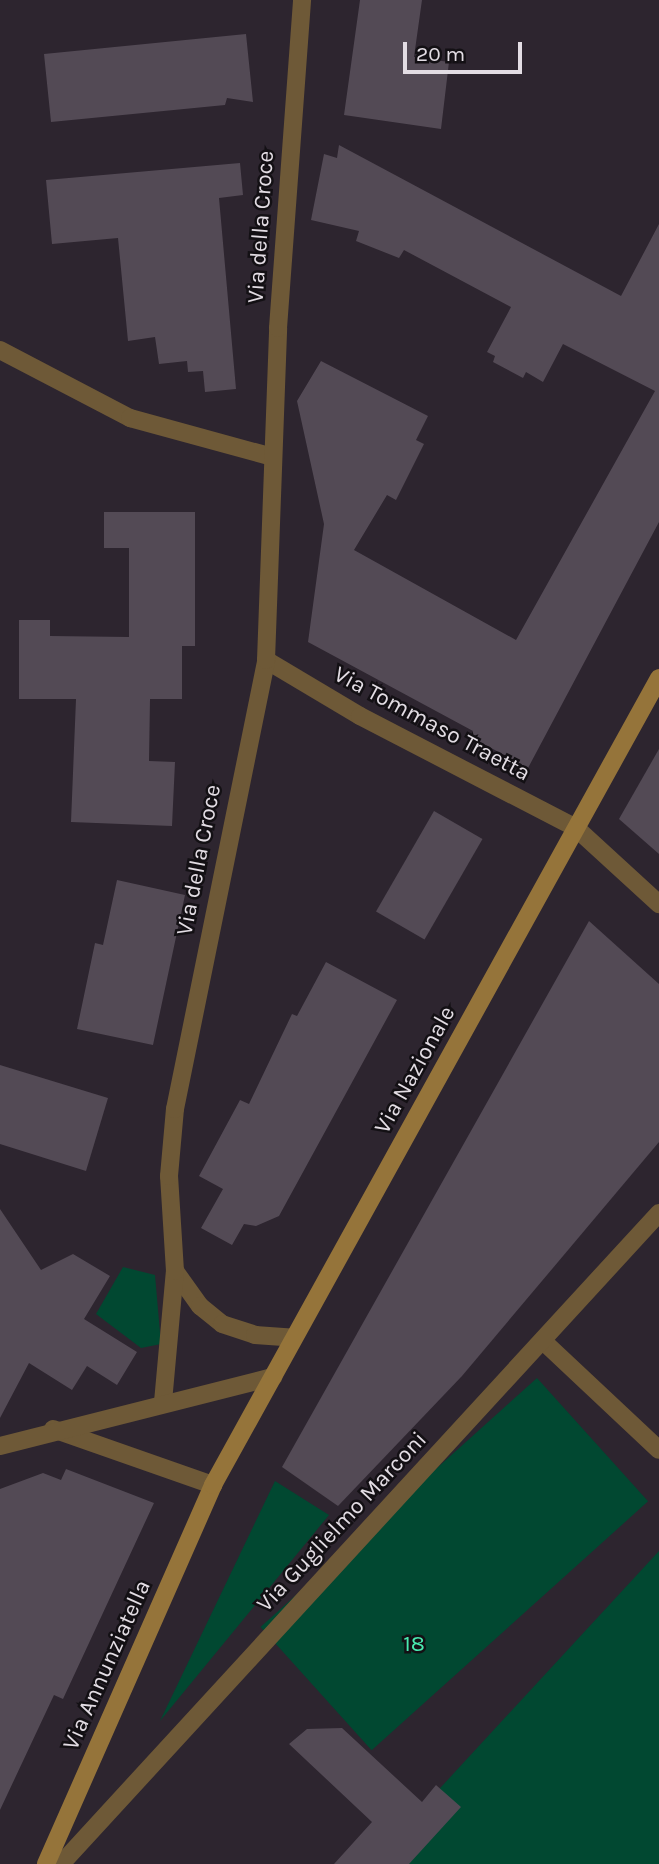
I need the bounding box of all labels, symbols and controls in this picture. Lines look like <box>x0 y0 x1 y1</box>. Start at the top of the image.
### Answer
scale bar <box>407 28 526 72</box>
text: 20 m <box>416 42 465 66</box>
street label: Via della Croce <box>242 150 280 304</box>
street label: Via Tommaso Traetta <box>329 661 535 787</box>
street label: Via della Croce <box>171 782 227 938</box>
street label: Via Nazionale <box>369 1001 461 1139</box>
street label: Via Guglielmo Marconi <box>251 1426 433 1618</box>
street label: Via Annunziatella <box>57 1576 157 1754</box>
park label: 18 <box>403 1630 425 1658</box>

